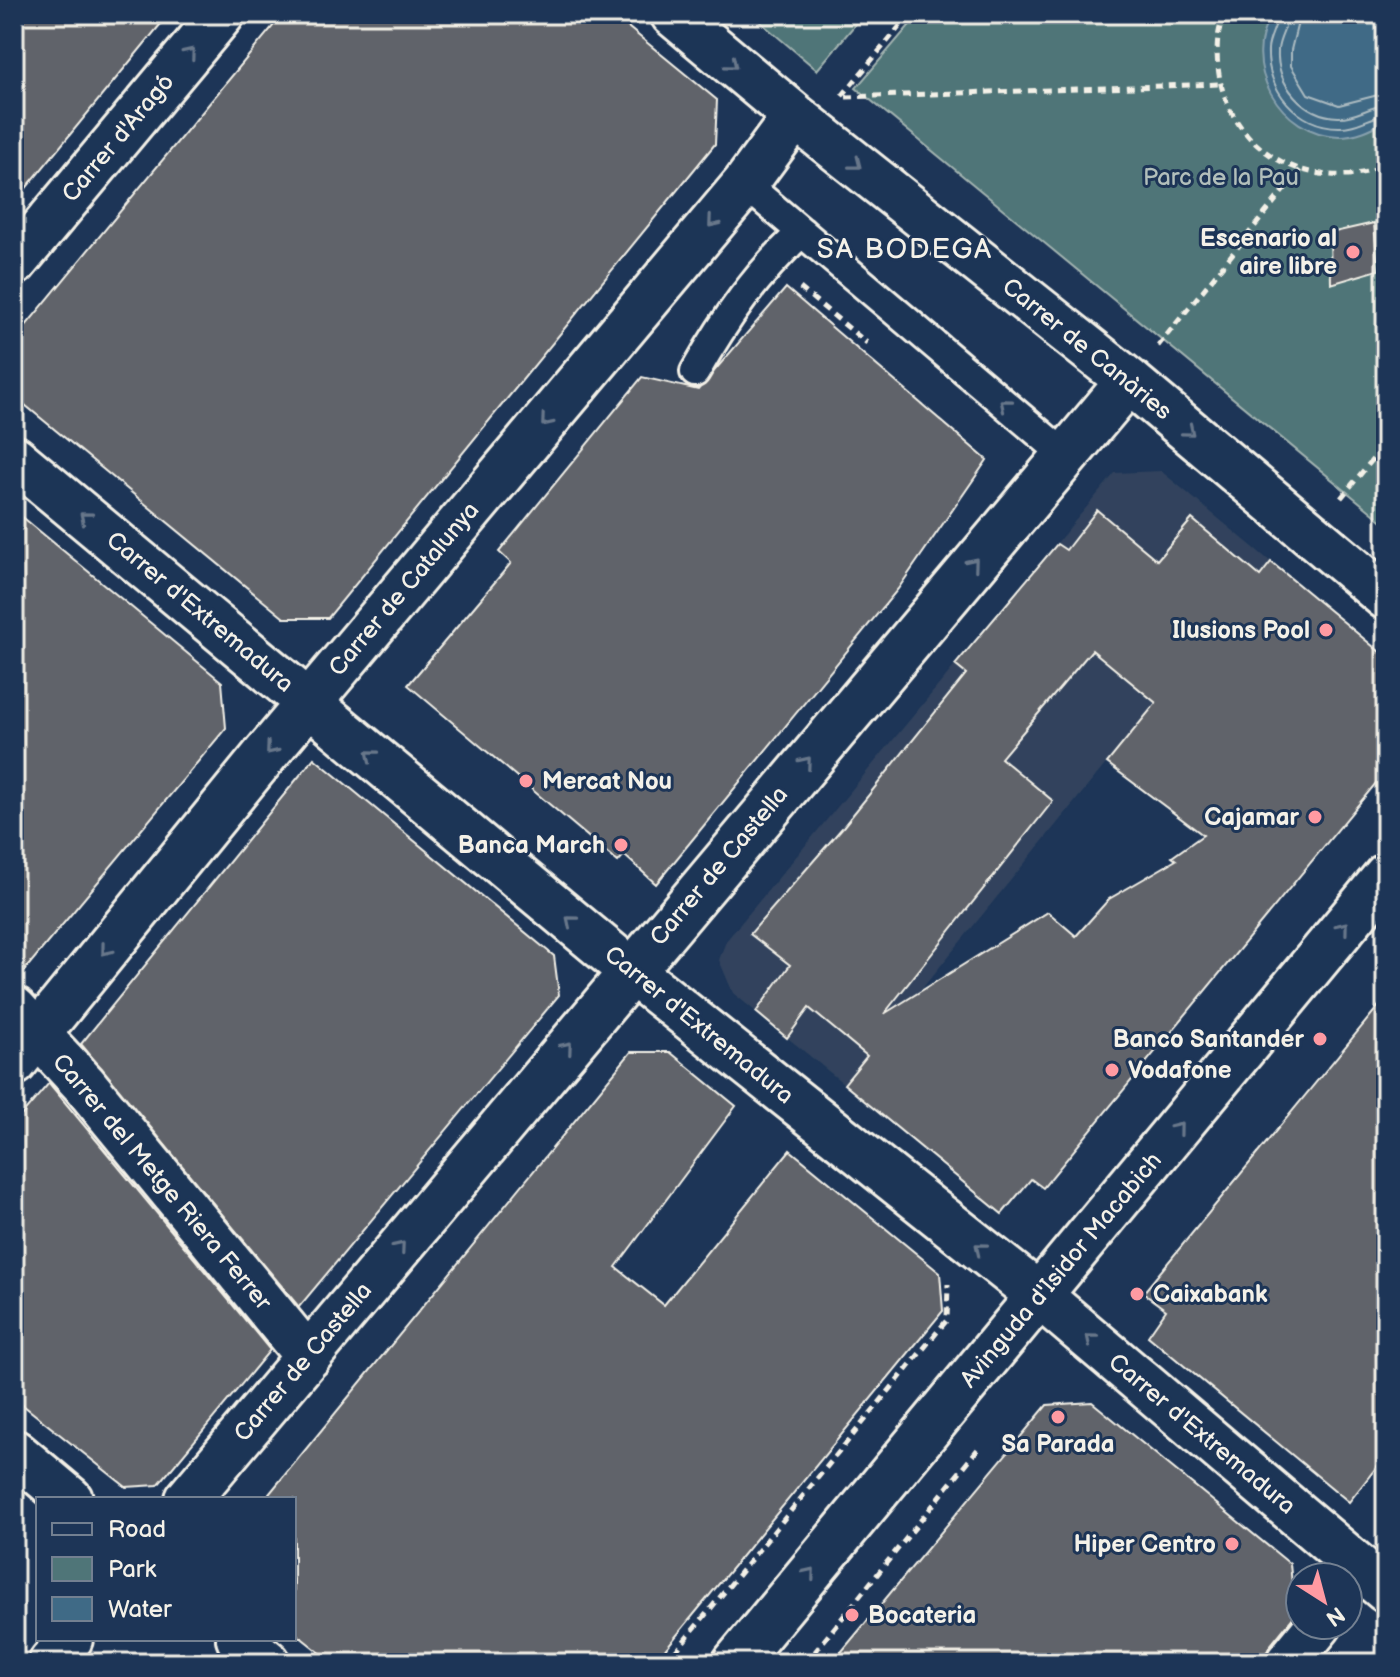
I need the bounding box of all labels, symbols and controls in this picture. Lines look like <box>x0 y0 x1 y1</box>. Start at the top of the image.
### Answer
one-way arrow <box>180 47 195 62</box>
one-way arrow <box>723 54 738 69</box>
street label: Carrer d'Aragó <box>56 68 180 208</box>
one-way arrow <box>847 154 861 169</box>
park label: Parc de la Pau <box>1143 163 1299 192</box>
one-way arrow <box>708 213 723 227</box>
place label: Escenario al aire libre <box>1200 224 1337 281</box>
district label: SA BODEGA <box>817 233 993 266</box>
marker: Escenario al aire libre <box>1344 243 1362 261</box>
street label: Carrer de Canàries <box>996 272 1178 426</box>
one-way arrow <box>1000 399 1014 414</box>
one-way arrow <box>541 412 556 426</box>
one-way arrow <box>1180 421 1194 436</box>
street label: Carrer de Catalunya <box>323 496 485 682</box>
one-way arrow <box>80 512 94 527</box>
street label: Carrer d'Extremadura <box>101 525 299 699</box>
one-way arrow <box>963 558 978 572</box>
place label: Ilusions Pool <box>1172 616 1310 645</box>
marker: Ilusions Pool <box>1317 621 1335 639</box>
one-way arrow <box>266 739 280 754</box>
one-way arrow <box>366 750 381 765</box>
one-way arrow <box>796 757 811 772</box>
place label: Mercat Nou <box>542 767 672 796</box>
marker: Mercat Nou <box>517 772 535 790</box>
street label: Carrer de Castella <box>644 781 794 951</box>
place label: Cajamar <box>1204 803 1299 832</box>
marker: Cajamar <box>1306 808 1324 826</box>
place label: Banca March <box>458 831 605 860</box>
marker: Banca March <box>612 836 630 854</box>
one-way arrow <box>566 916 580 931</box>
one-way arrow <box>1334 921 1348 936</box>
street label: Carrer d'Extremadura <box>598 940 800 1110</box>
one-way arrow <box>101 941 116 955</box>
place label: Banco Santander <box>1113 1025 1304 1054</box>
marker: Banco Santander <box>1311 1030 1329 1048</box>
one-way arrow <box>557 1042 572 1057</box>
street label: Carrer del Metge Riera Ferrer <box>46 1048 278 1316</box>
place label: Vodafone <box>1128 1056 1232 1085</box>
marker: Vodafone <box>1103 1061 1121 1079</box>
one-way arrow <box>1169 1122 1183 1137</box>
street label: Avinguda d'Isidor Macabich <box>954 1146 1168 1394</box>
one-way arrow <box>391 1241 405 1256</box>
one-way arrow <box>974 1244 989 1258</box>
street label: Carrer de Castella <box>228 1277 378 1447</box>
place label: Caixabank <box>1153 1280 1268 1309</box>
marker: Caixabank <box>1128 1285 1146 1303</box>
one-way arrow <box>1085 1334 1100 1349</box>
street label: Carrer d'Extremadura <box>1103 1347 1301 1521</box>
marker: Sa Parada <box>1049 1408 1067 1426</box>
place label: Sa Parada <box>1001 1430 1115 1459</box>
legend <box>36 1497 296 1641</box>
text: Road <box>108 1515 166 1544</box>
place label: Hiper Centro <box>1074 1530 1216 1559</box>
marker: Hiper Centro <box>1223 1535 1241 1553</box>
text: Park <box>108 1555 156 1584</box>
north arrow <box>1284 1561 1364 1641</box>
one-way arrow <box>800 1568 815 1582</box>
text: Water <box>108 1595 172 1624</box>
text: N <box>1320 1600 1349 1632</box>
place label: Bocateria <box>868 1601 976 1630</box>
marker: Bocateria <box>843 1606 861 1624</box>

